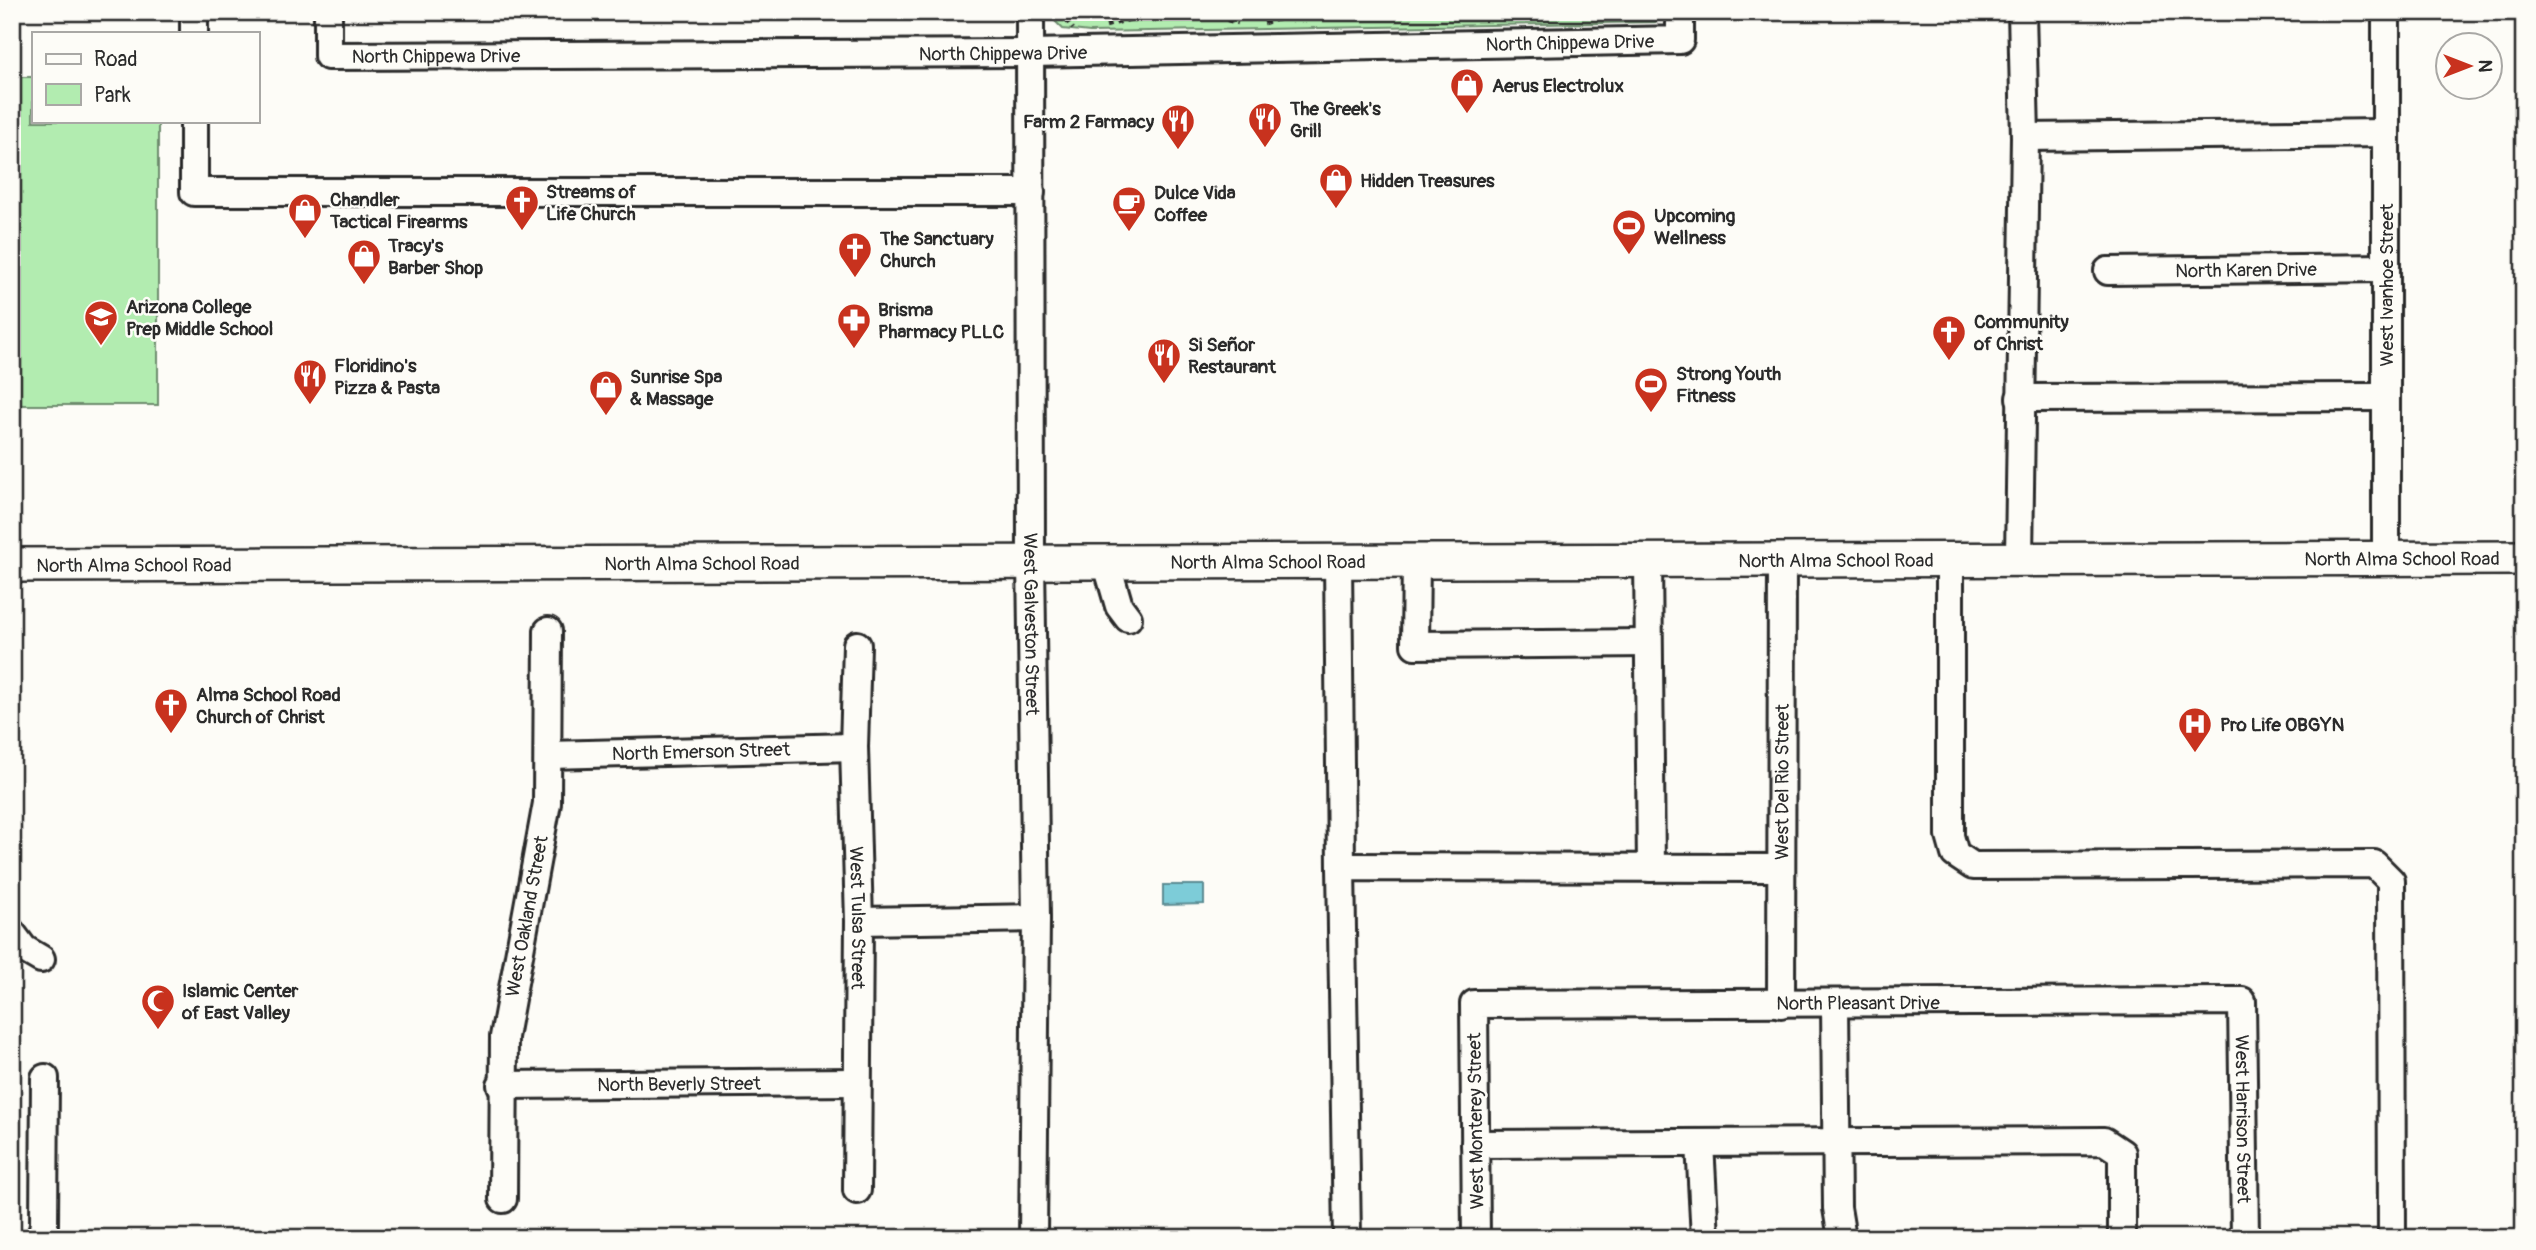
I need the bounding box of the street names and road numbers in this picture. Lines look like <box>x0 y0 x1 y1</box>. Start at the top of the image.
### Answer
street label: North Chippewa Drive <box>1485 30 1655 57</box>
street label: North Chippewa Drive <box>919 41 1088 66</box>
street label: North Chippewa Drive <box>352 44 521 69</box>
street label: West Ivanhoe Street <box>2375 203 2399 366</box>
street label: North Karen Drive <box>2175 258 2318 283</box>
street label: West Galveston Street <box>1018 533 1044 716</box>
street label: North Alma School Road <box>2304 547 2500 572</box>
street label: North Alma School Road <box>1738 549 1934 573</box>
street label: North Alma School Road <box>1170 550 1366 575</box>
street label: North Alma School Road <box>604 552 800 576</box>
street label: North Alma School Road <box>36 553 232 578</box>
street label: West Del Rio Street <box>1770 704 1795 860</box>
street label: North Emerson Street <box>611 738 791 766</box>
street label: West Oakland Street <box>501 833 554 999</box>
street label: West Tulsa Street <box>844 846 870 990</box>
street label: North Pleasant Drive <box>1776 991 1940 1016</box>
street label: West Monterey Street <box>1462 1032 1490 1210</box>
street label: West Harrison Street <box>2229 1034 2256 1204</box>
street label: North Beverly Street <box>597 1072 761 1097</box>

